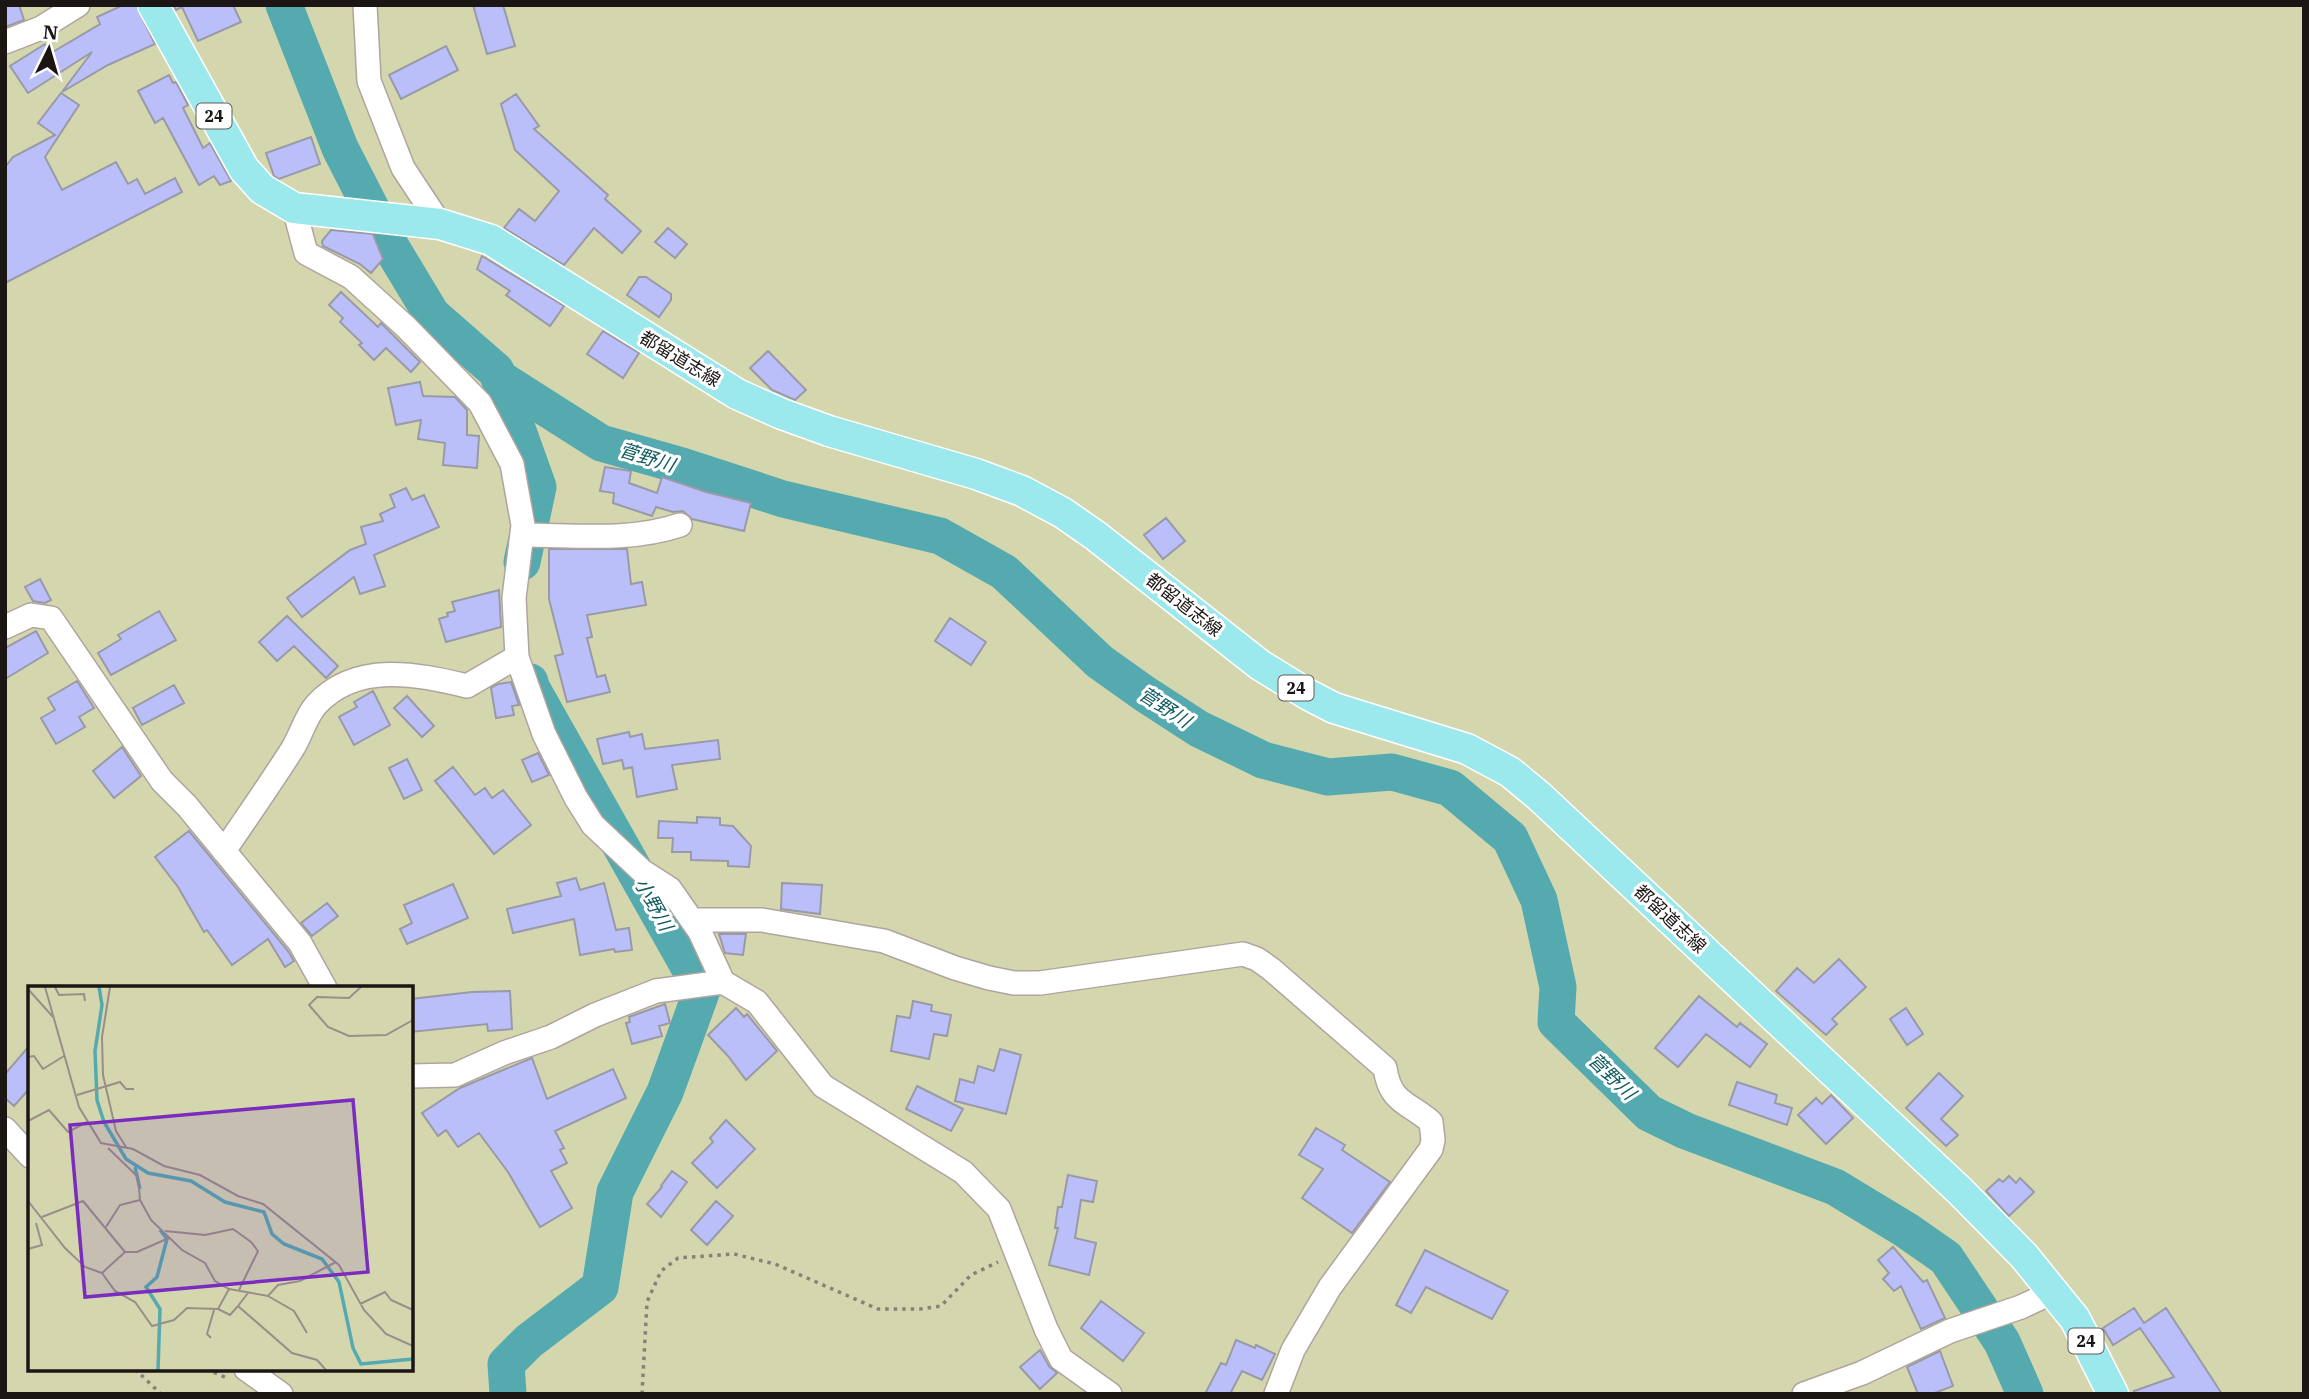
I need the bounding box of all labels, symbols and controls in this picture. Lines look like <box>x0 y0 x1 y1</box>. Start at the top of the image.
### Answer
north arrow <box>14 14 84 84</box>
text: N <box>42 19 59 45</box>
road number: 24 <box>196 104 232 128</box>
street label: 都留道志線 <box>636 326 725 392</box>
water label: 菅野川 <box>616 437 680 477</box>
street label: 都留道志線 <box>1142 568 1227 641</box>
road number: 24 <box>1278 676 1314 701</box>
water label: 菅野川 <box>1135 681 1197 734</box>
water label: 小野川 <box>630 873 679 936</box>
street label: 都留道志線 <box>1630 880 1711 958</box>
inset map <box>28 986 413 1371</box>
water label: 菅野川 <box>1583 1048 1642 1106</box>
road number: 24 <box>2068 1329 2104 1354</box>

